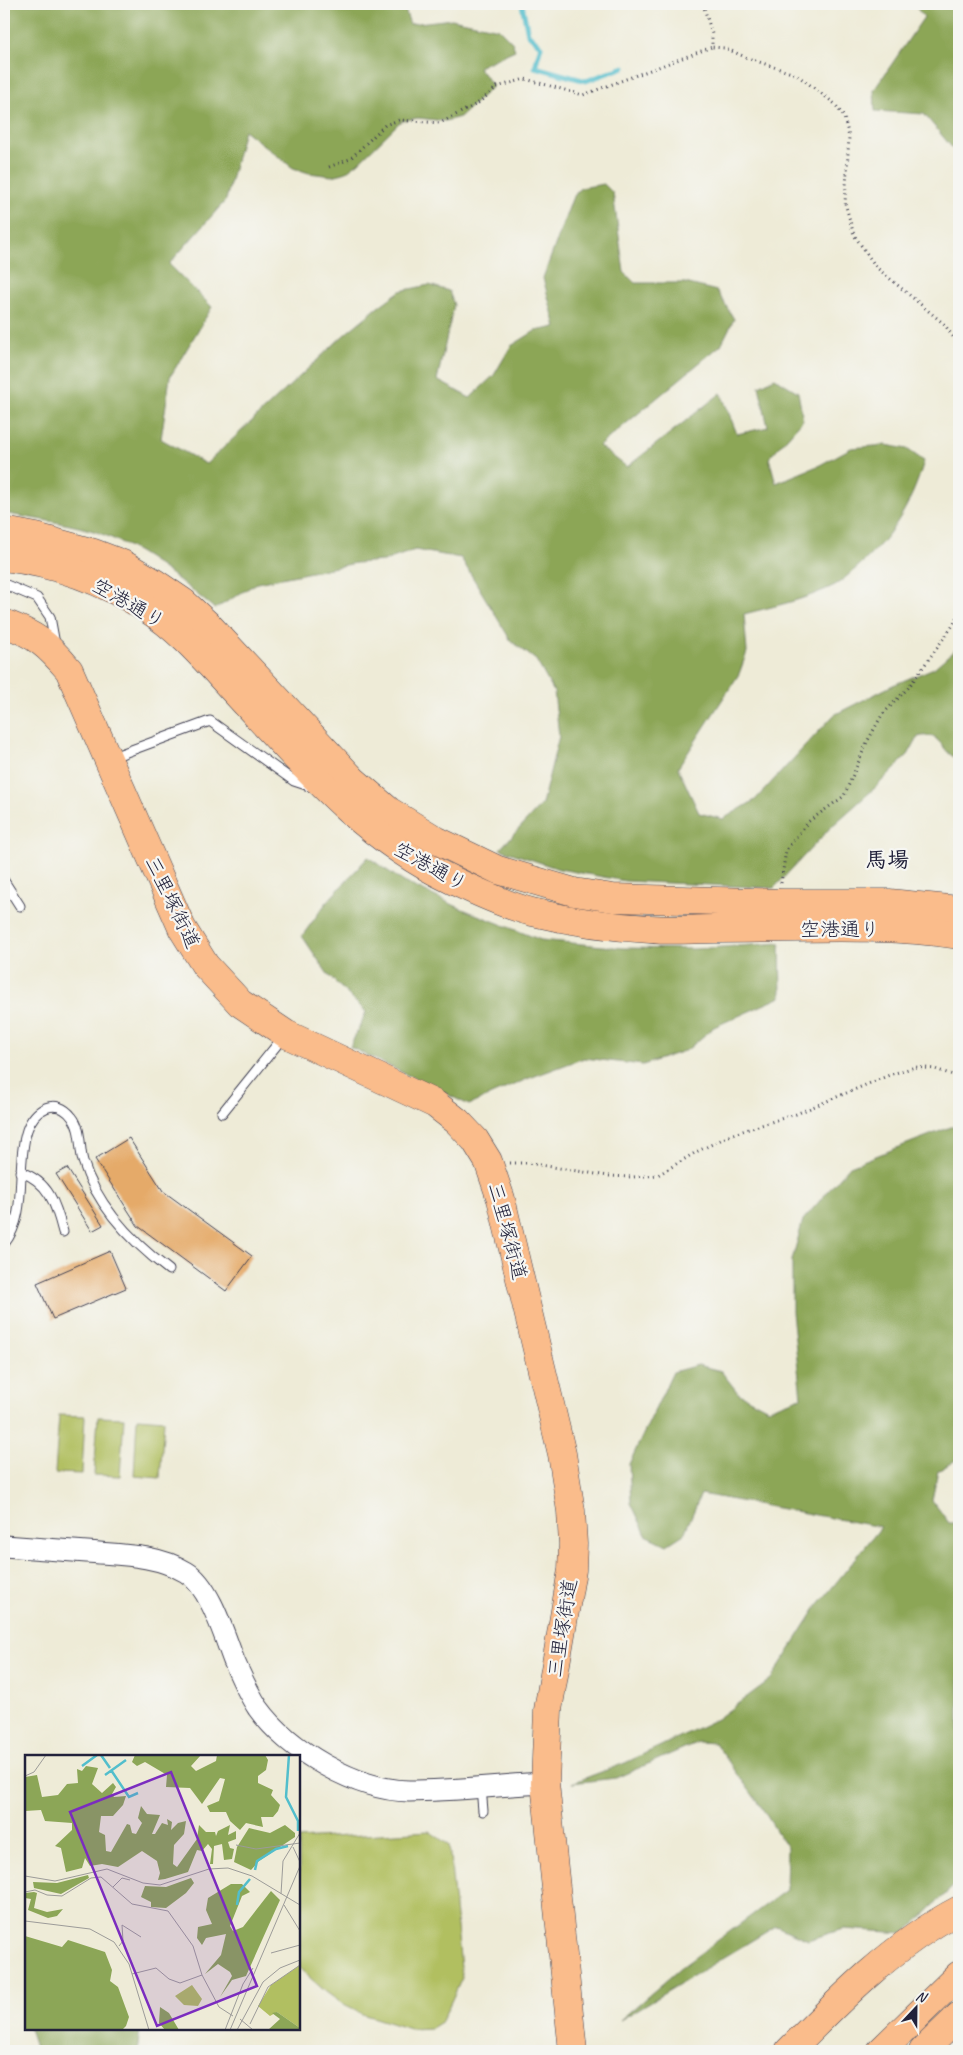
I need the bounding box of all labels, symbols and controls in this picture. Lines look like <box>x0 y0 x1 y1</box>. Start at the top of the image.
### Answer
street label: 空港通り <box>88 573 170 634</box>
street label: 空港通り <box>390 836 472 897</box>
district label: 馬場 <box>865 846 909 874</box>
street label: 三里塚街道 <box>139 852 206 953</box>
street label: 空港通り <box>800 917 880 942</box>
street label: 三里塚街道 <box>483 1180 533 1283</box>
street label: 三里塚街道 <box>542 1577 583 1679</box>
inset map <box>25 1755 300 2030</box>
north arrow <box>890 1982 940 2032</box>
text: N <box>913 1987 930 2007</box>

